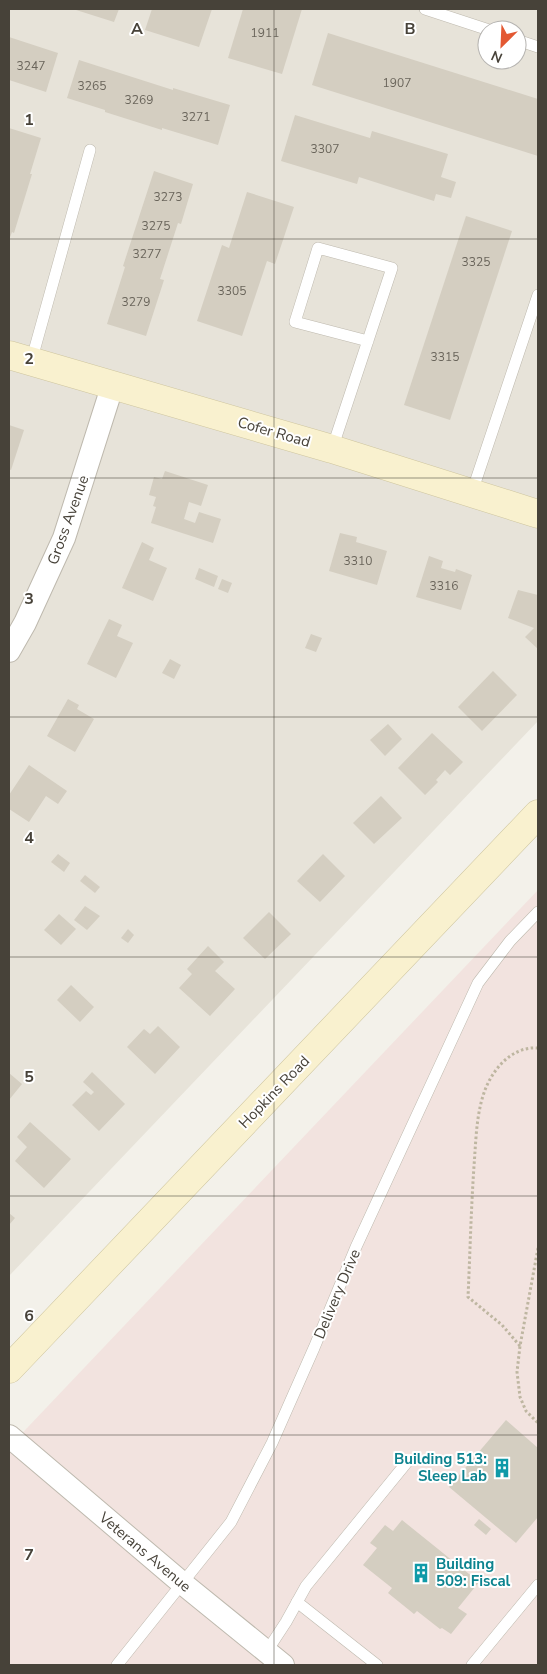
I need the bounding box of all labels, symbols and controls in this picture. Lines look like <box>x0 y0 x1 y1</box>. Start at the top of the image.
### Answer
text: A <box>131 18 143 40</box>
text: B <box>404 18 416 40</box>
north arrow <box>477 20 527 70</box>
house number: 1911 <box>251 25 279 41</box>
text: N <box>488 46 506 67</box>
house number: 3247 <box>17 58 45 74</box>
house number: 1907 <box>383 75 411 91</box>
house number: 3265 <box>78 78 106 94</box>
house number: 3269 <box>125 92 153 108</box>
text: 1 <box>24 109 34 131</box>
house number: 3271 <box>182 109 210 125</box>
house number: 3307 <box>311 141 339 157</box>
house number: 3273 <box>154 189 182 205</box>
house number: 3275 <box>142 218 170 234</box>
house number: 3277 <box>133 246 161 262</box>
house number: 3325 <box>462 254 490 270</box>
house number: 3305 <box>218 283 246 299</box>
house number: 3279 <box>122 294 150 310</box>
text: 2 <box>24 348 34 370</box>
house number: 3315 <box>431 349 459 365</box>
street label: Cofer Road <box>235 412 313 452</box>
street label: Gross Avenue <box>43 472 93 568</box>
house number: 3310 <box>344 553 372 569</box>
house number: 3316 <box>430 578 458 594</box>
text: 3 <box>24 588 34 610</box>
text: 4 <box>24 827 34 849</box>
street label: Hopkins Road <box>234 1051 314 1133</box>
text: 5 <box>24 1066 34 1088</box>
street label: Delivery Drive <box>309 1246 365 1342</box>
text: 6 <box>24 1305 34 1327</box>
place label: Building 513: Sleep Lab <box>394 1449 487 1486</box>
building icon: Building 513: Sleep Lab <box>491 1457 513 1479</box>
street label: Veterans Avenue <box>94 1507 195 1596</box>
text: 7 <box>24 1544 34 1566</box>
place label: Building 509: Fiscal <box>436 1554 511 1591</box>
building icon: Building 509: Fiscal <box>410 1562 432 1584</box>

